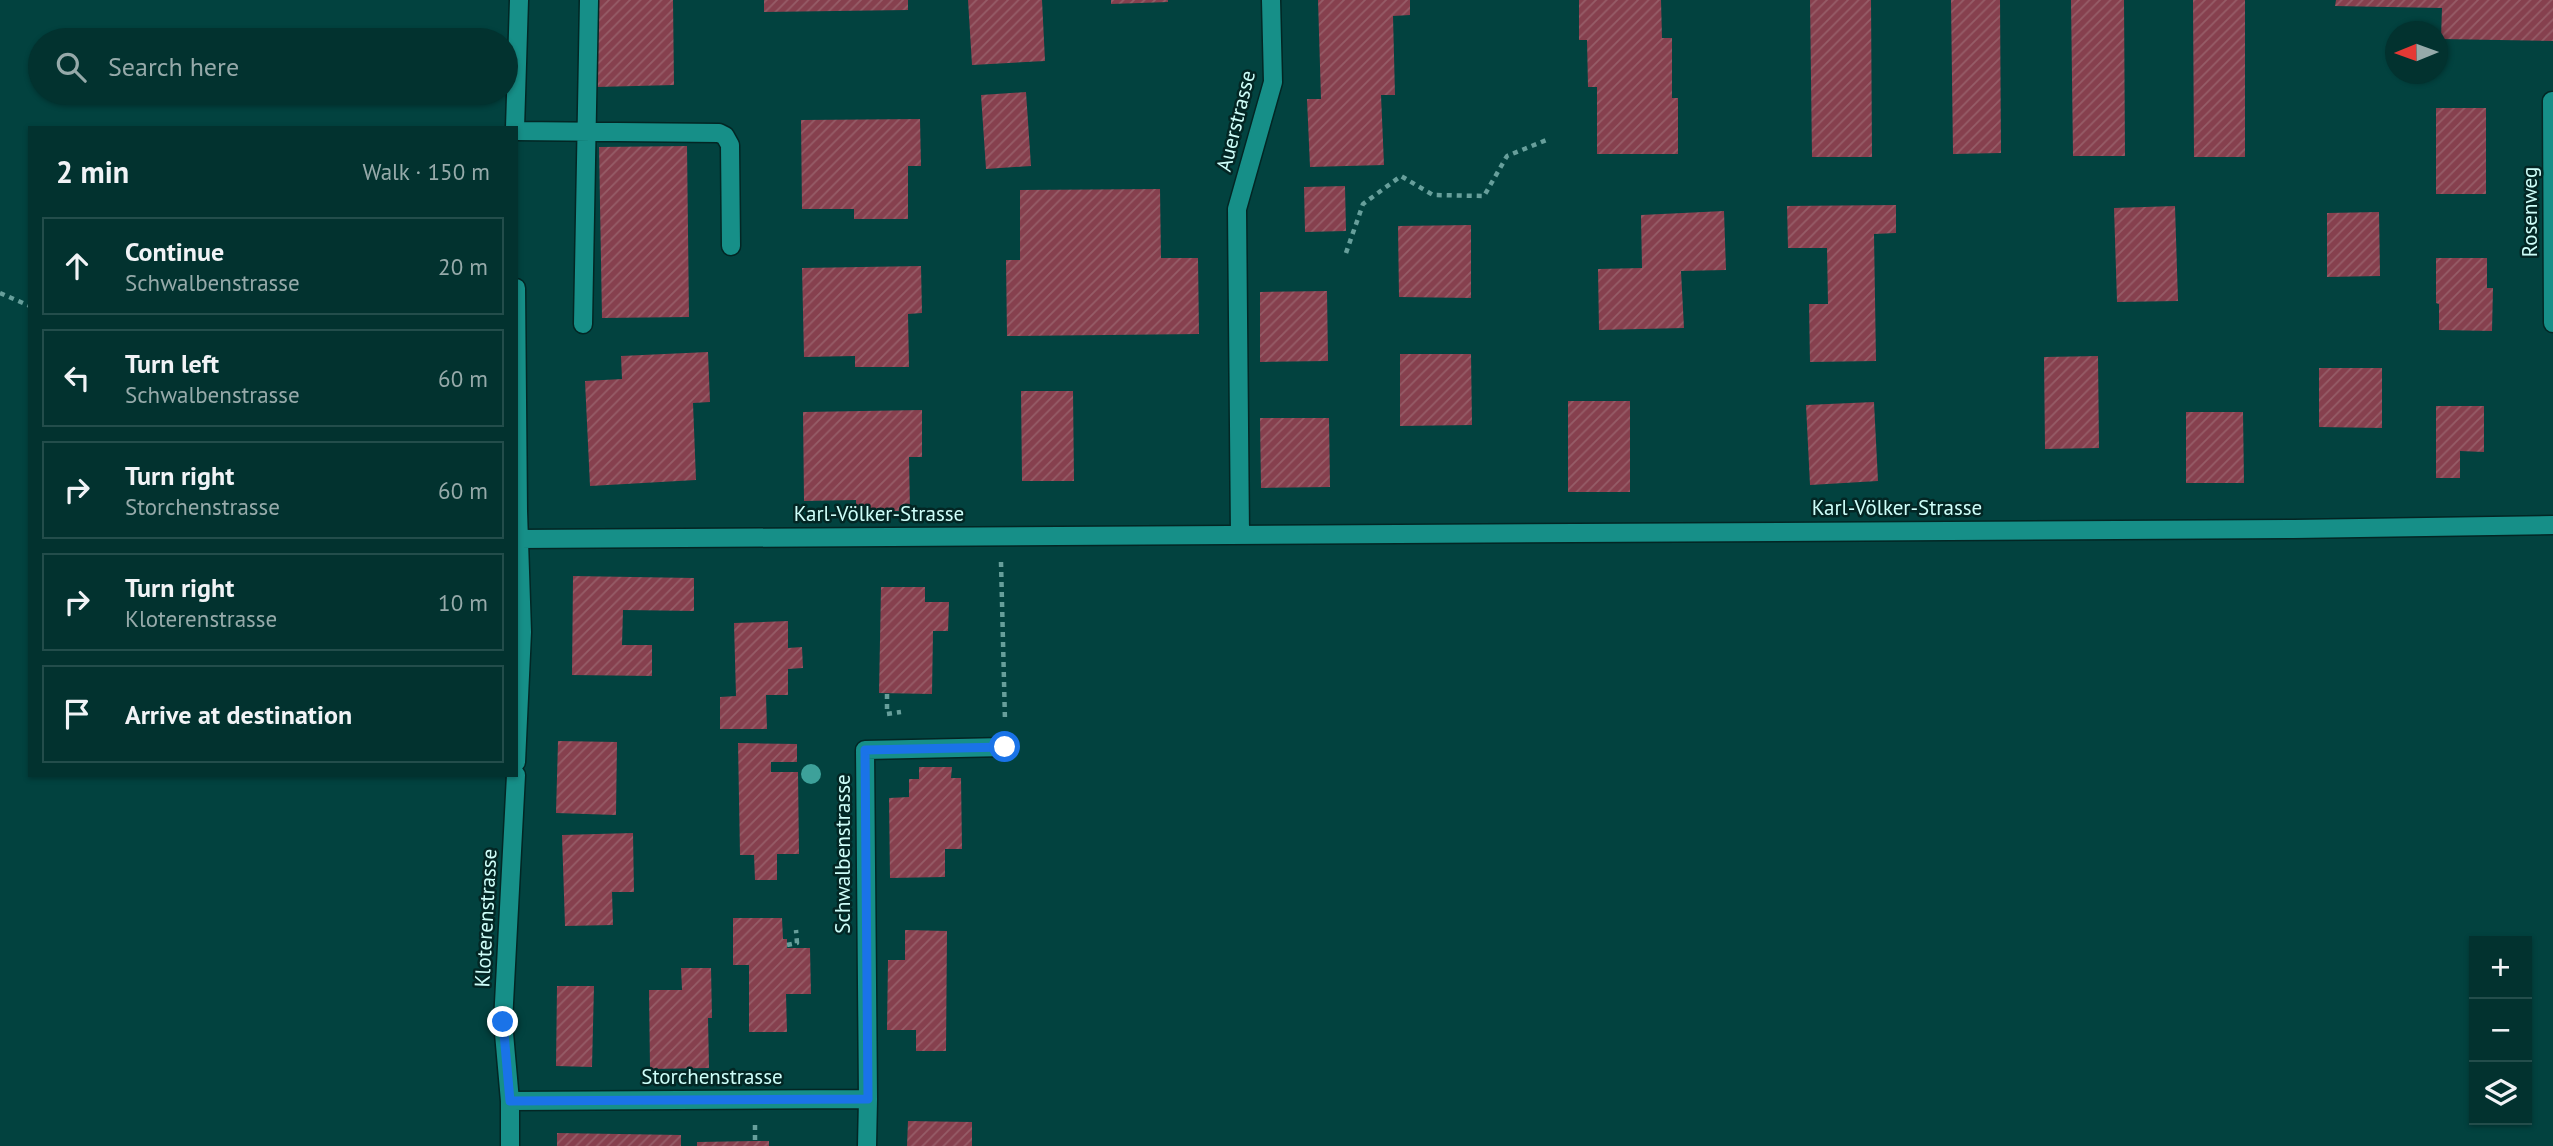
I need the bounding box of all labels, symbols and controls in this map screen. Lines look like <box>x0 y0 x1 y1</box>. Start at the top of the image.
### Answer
north arrow <box>2385 21 2448 84</box>
search box <box>28 28 518 105</box>
icon: search <box>52 48 90 86</box>
text: Search here <box>108 50 239 83</box>
street label: Auerstrasse <box>1210 68 1261 174</box>
text: 2 min <box>56 152 129 191</box>
text: Walk · 150 m <box>363 157 490 186</box>
street label: Rosenweg <box>2516 167 2543 257</box>
text: Continue <box>125 235 224 268</box>
icon: ahead <box>58 247 96 285</box>
text: 20 m <box>438 252 488 281</box>
text: Schwalbenstrasse <box>125 268 300 297</box>
text: Turn left <box>125 347 219 380</box>
icon: left <box>58 359 96 397</box>
text: 60 m <box>438 364 488 393</box>
text: Schwalbenstrasse <box>125 380 300 409</box>
text: Turn right <box>125 459 234 492</box>
icon: right <box>58 471 96 509</box>
text: 60 m <box>438 476 488 505</box>
text: Storchenstrasse <box>125 492 280 521</box>
street label: Karl-Völker-Strasse <box>1812 494 1982 521</box>
street label: Karl-Völker-Strasse <box>794 500 964 527</box>
text: Turn right <box>125 571 234 604</box>
icon: right <box>58 583 96 621</box>
text: 10 m <box>438 588 488 617</box>
text: Kloterenstrasse <box>125 604 277 633</box>
icon: arrive <box>58 695 96 733</box>
text: Arrive at destination <box>125 698 352 731</box>
route start <box>989 731 1020 762</box>
street label: Schwalbenstrasse <box>829 774 856 934</box>
street label: Kloterenstrasse <box>468 848 503 988</box>
map controls <box>2469 936 2532 1125</box>
button: + <box>2469 936 2532 999</box>
button: − <box>2469 999 2532 1062</box>
route end <box>487 1006 518 1037</box>
button: layers <box>2469 1062 2532 1125</box>
street label: Storchenstrasse <box>641 1063 783 1090</box>

